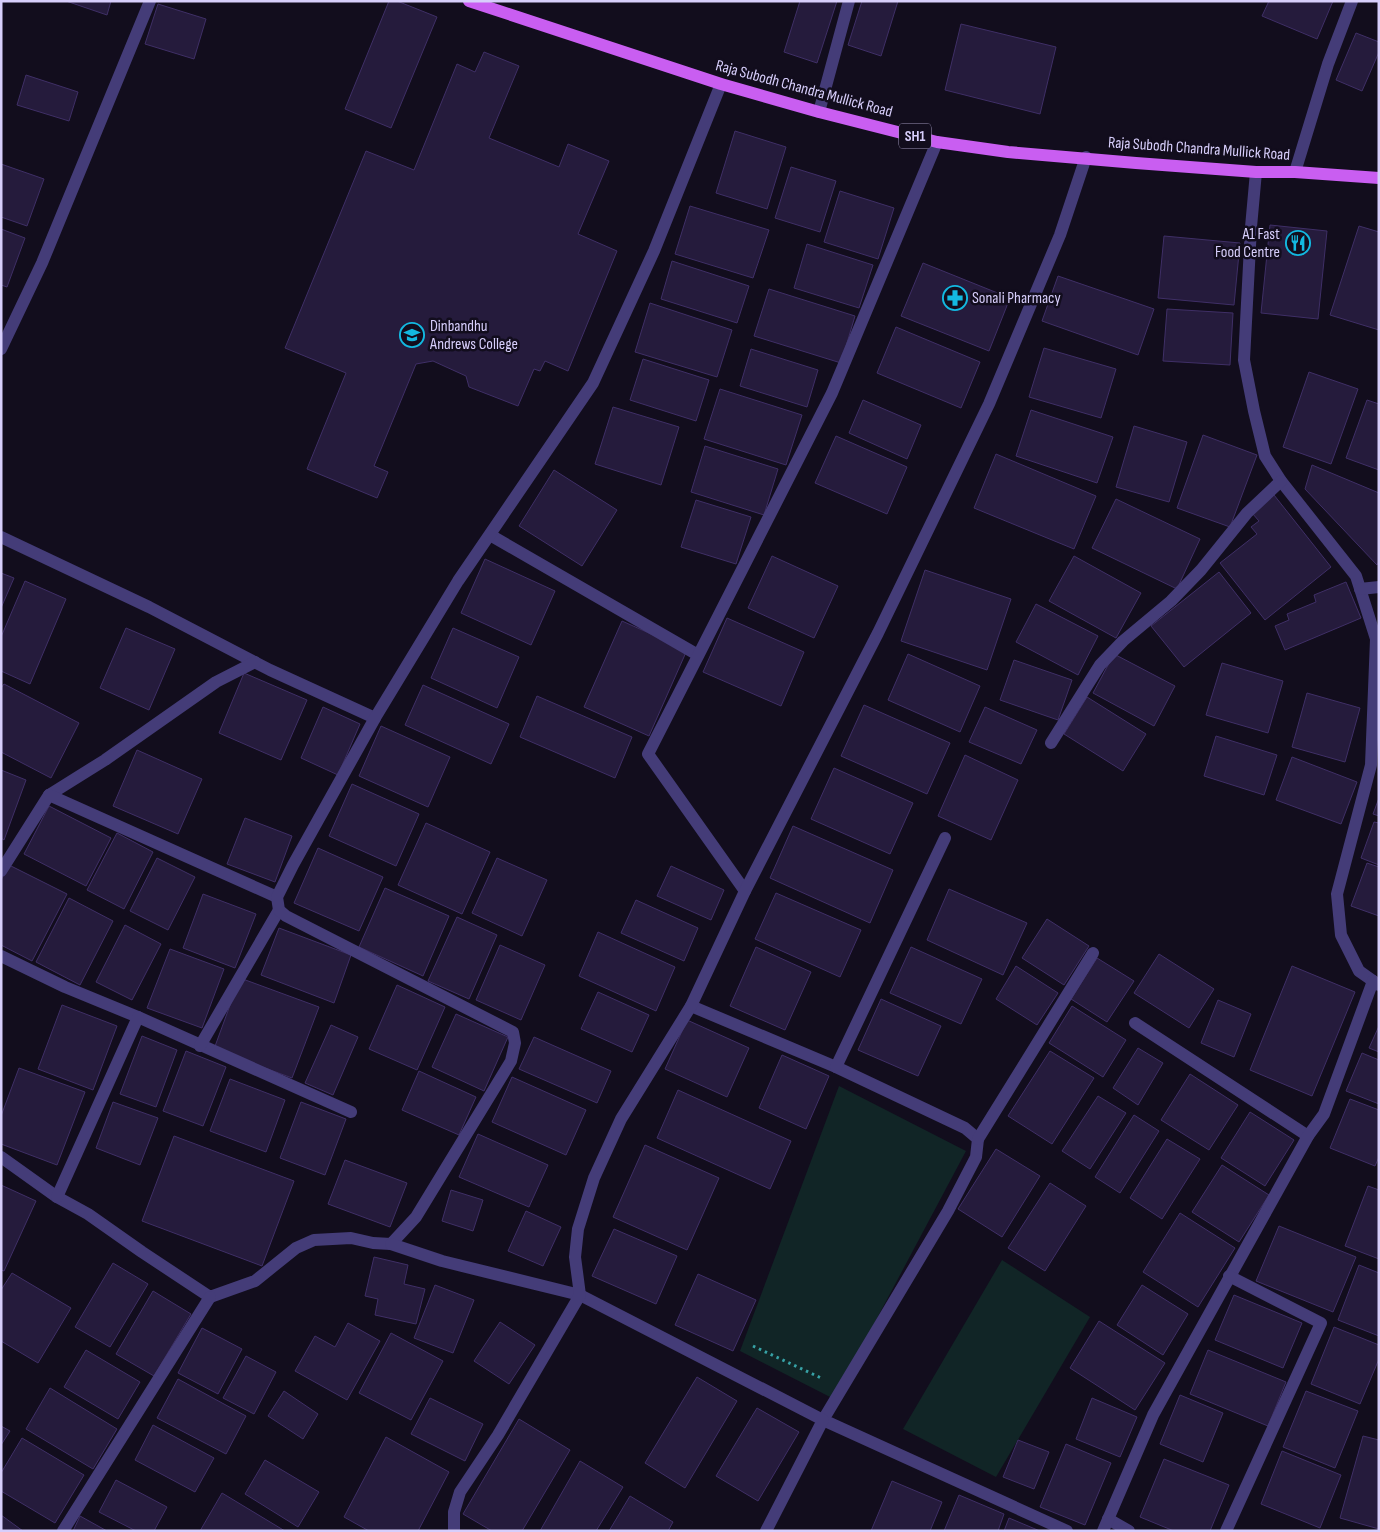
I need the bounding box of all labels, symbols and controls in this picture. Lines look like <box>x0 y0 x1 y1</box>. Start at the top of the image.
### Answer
street label: Raja Subodh Chandra Mullick Road <box>713 56 895 122</box>
road number: SH1 <box>899 124 931 148</box>
street label: Raja Subodh Chandra Mullick Road <box>1107 133 1291 165</box>
place label: A1 Fast Food Centre <box>1215 225 1280 262</box>
restaurant icon: A1 Fast Food Centre <box>1285 230 1311 256</box>
pharmacy icon: Sonali Pharmacy <box>942 285 968 311</box>
place label: Sonali Pharmacy <box>972 289 1061 308</box>
place label: Dinbandhu Andrews College <box>429 317 518 354</box>
school or university icon: Dinbandhu Andrews College <box>399 322 425 348</box>

